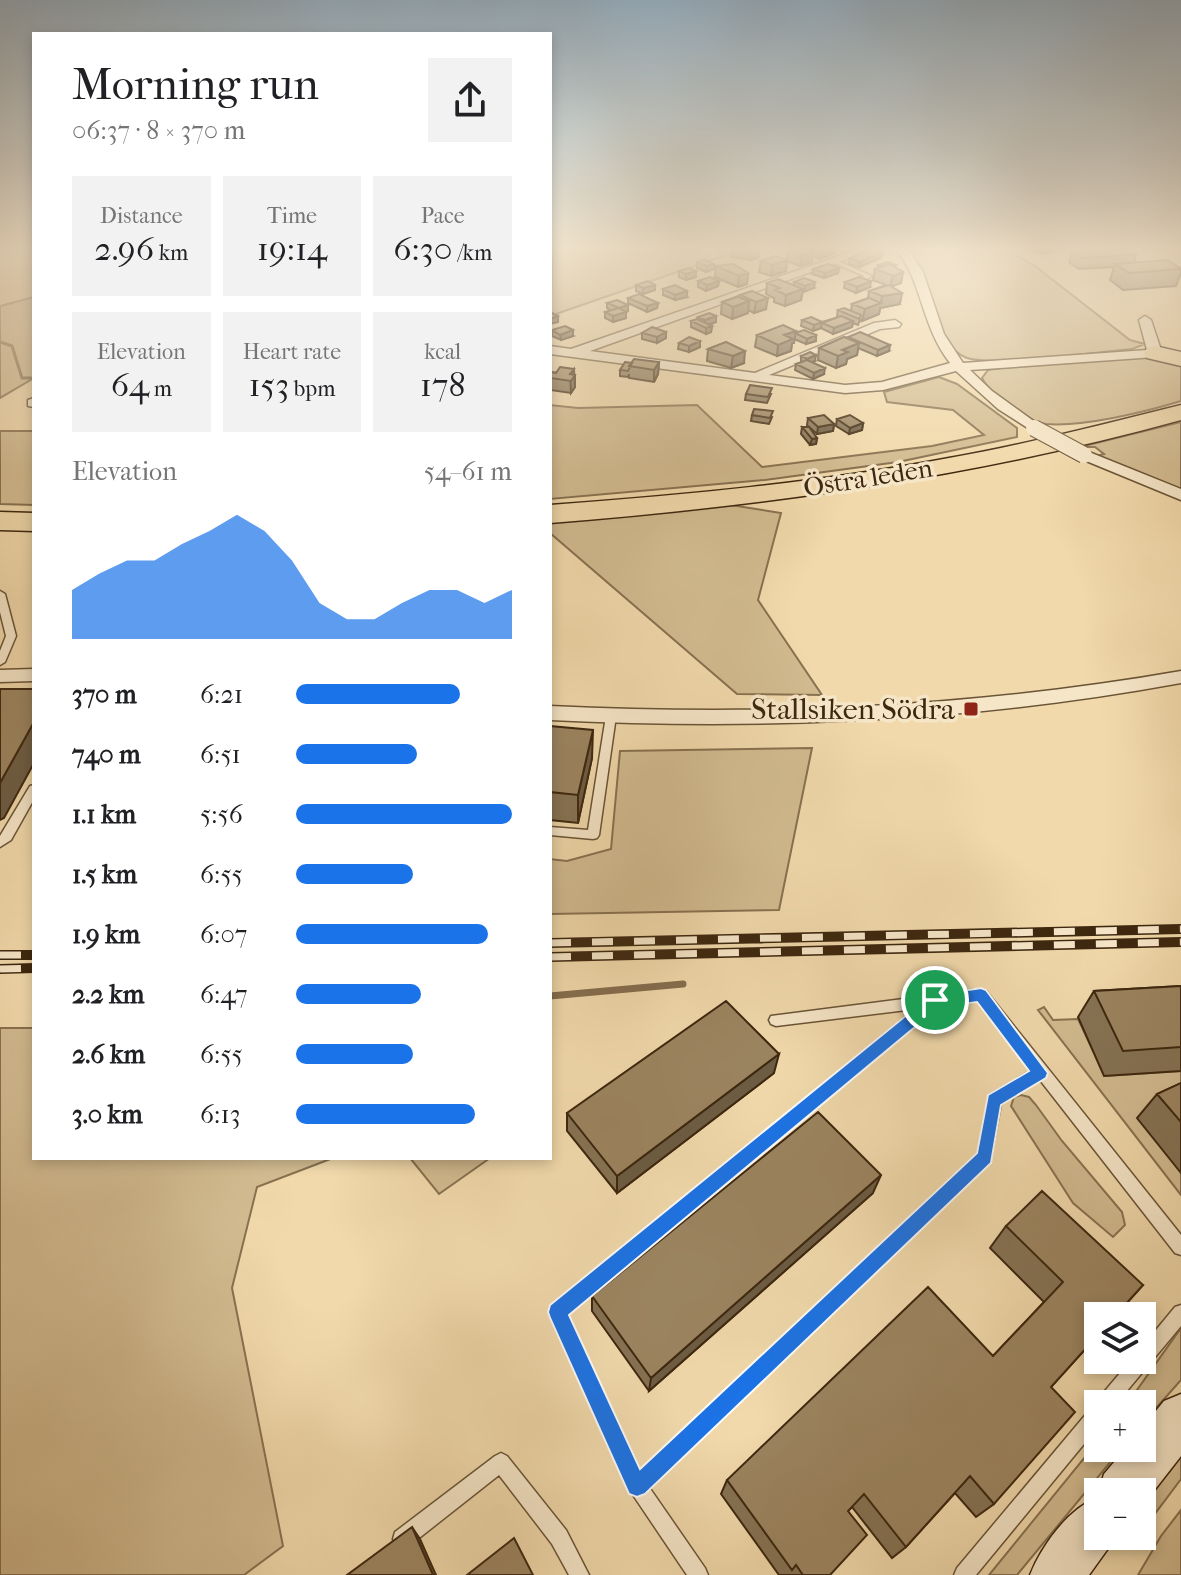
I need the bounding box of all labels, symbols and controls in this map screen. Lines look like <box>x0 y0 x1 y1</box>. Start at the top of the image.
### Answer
button: share <box>428 58 512 142</box>
text: Morning run <box>72 59 319 110</box>
text: 06:37 · 8 × 370 m <box>72 115 245 146</box>
text: Distance <box>100 203 183 229</box>
text: Time <box>267 203 317 229</box>
text: Pace <box>421 203 465 229</box>
text: 2.96 <box>94 229 154 269</box>
text: 19:14 <box>257 229 327 269</box>
text: 6:30 <box>393 229 452 269</box>
text: km <box>154 240 188 266</box>
text: /km <box>452 240 492 266</box>
text: Elevation <box>97 339 186 365</box>
text: Heart rate <box>243 339 341 365</box>
text: kcal <box>424 339 461 365</box>
text: 64 <box>111 365 149 405</box>
text: 153 <box>248 365 289 405</box>
text: 178 <box>420 365 465 405</box>
text: m <box>149 376 172 402</box>
text: bpm <box>289 376 336 402</box>
street label: Östra leden <box>801 452 935 503</box>
text: Elevation <box>72 456 177 487</box>
text: 54–61 m <box>424 456 512 487</box>
text: 370 m <box>72 679 137 710</box>
text: 6:21 <box>200 679 243 710</box>
place label: Stallsiken Södra <box>751 692 956 727</box>
marker: Stallsiken Södra <box>962 700 980 718</box>
text: 740 m <box>72 739 141 770</box>
text: 6:51 <box>200 739 241 770</box>
text: 1.1 km <box>72 799 136 830</box>
text: 5:56 <box>200 799 243 830</box>
text: 1.5 km <box>72 859 137 890</box>
text: 6:55 <box>200 859 243 890</box>
text: 1.9 km <box>72 919 140 950</box>
text: 6:07 <box>200 919 247 950</box>
pin <box>901 966 969 1034</box>
icon: arrive <box>913 978 957 1022</box>
text: 2.2 km <box>72 979 144 1010</box>
text: 6:47 <box>200 979 248 1010</box>
text: 2.6 km <box>72 1039 145 1070</box>
text: 6:55 <box>200 1039 243 1070</box>
text: 3.0 km <box>72 1099 143 1130</box>
text: 6:13 <box>200 1099 240 1130</box>
map controls <box>1084 1302 1156 1550</box>
button: layers <box>1084 1302 1156 1374</box>
button: + <box>1084 1390 1156 1462</box>
button: − <box>1084 1478 1156 1550</box>

